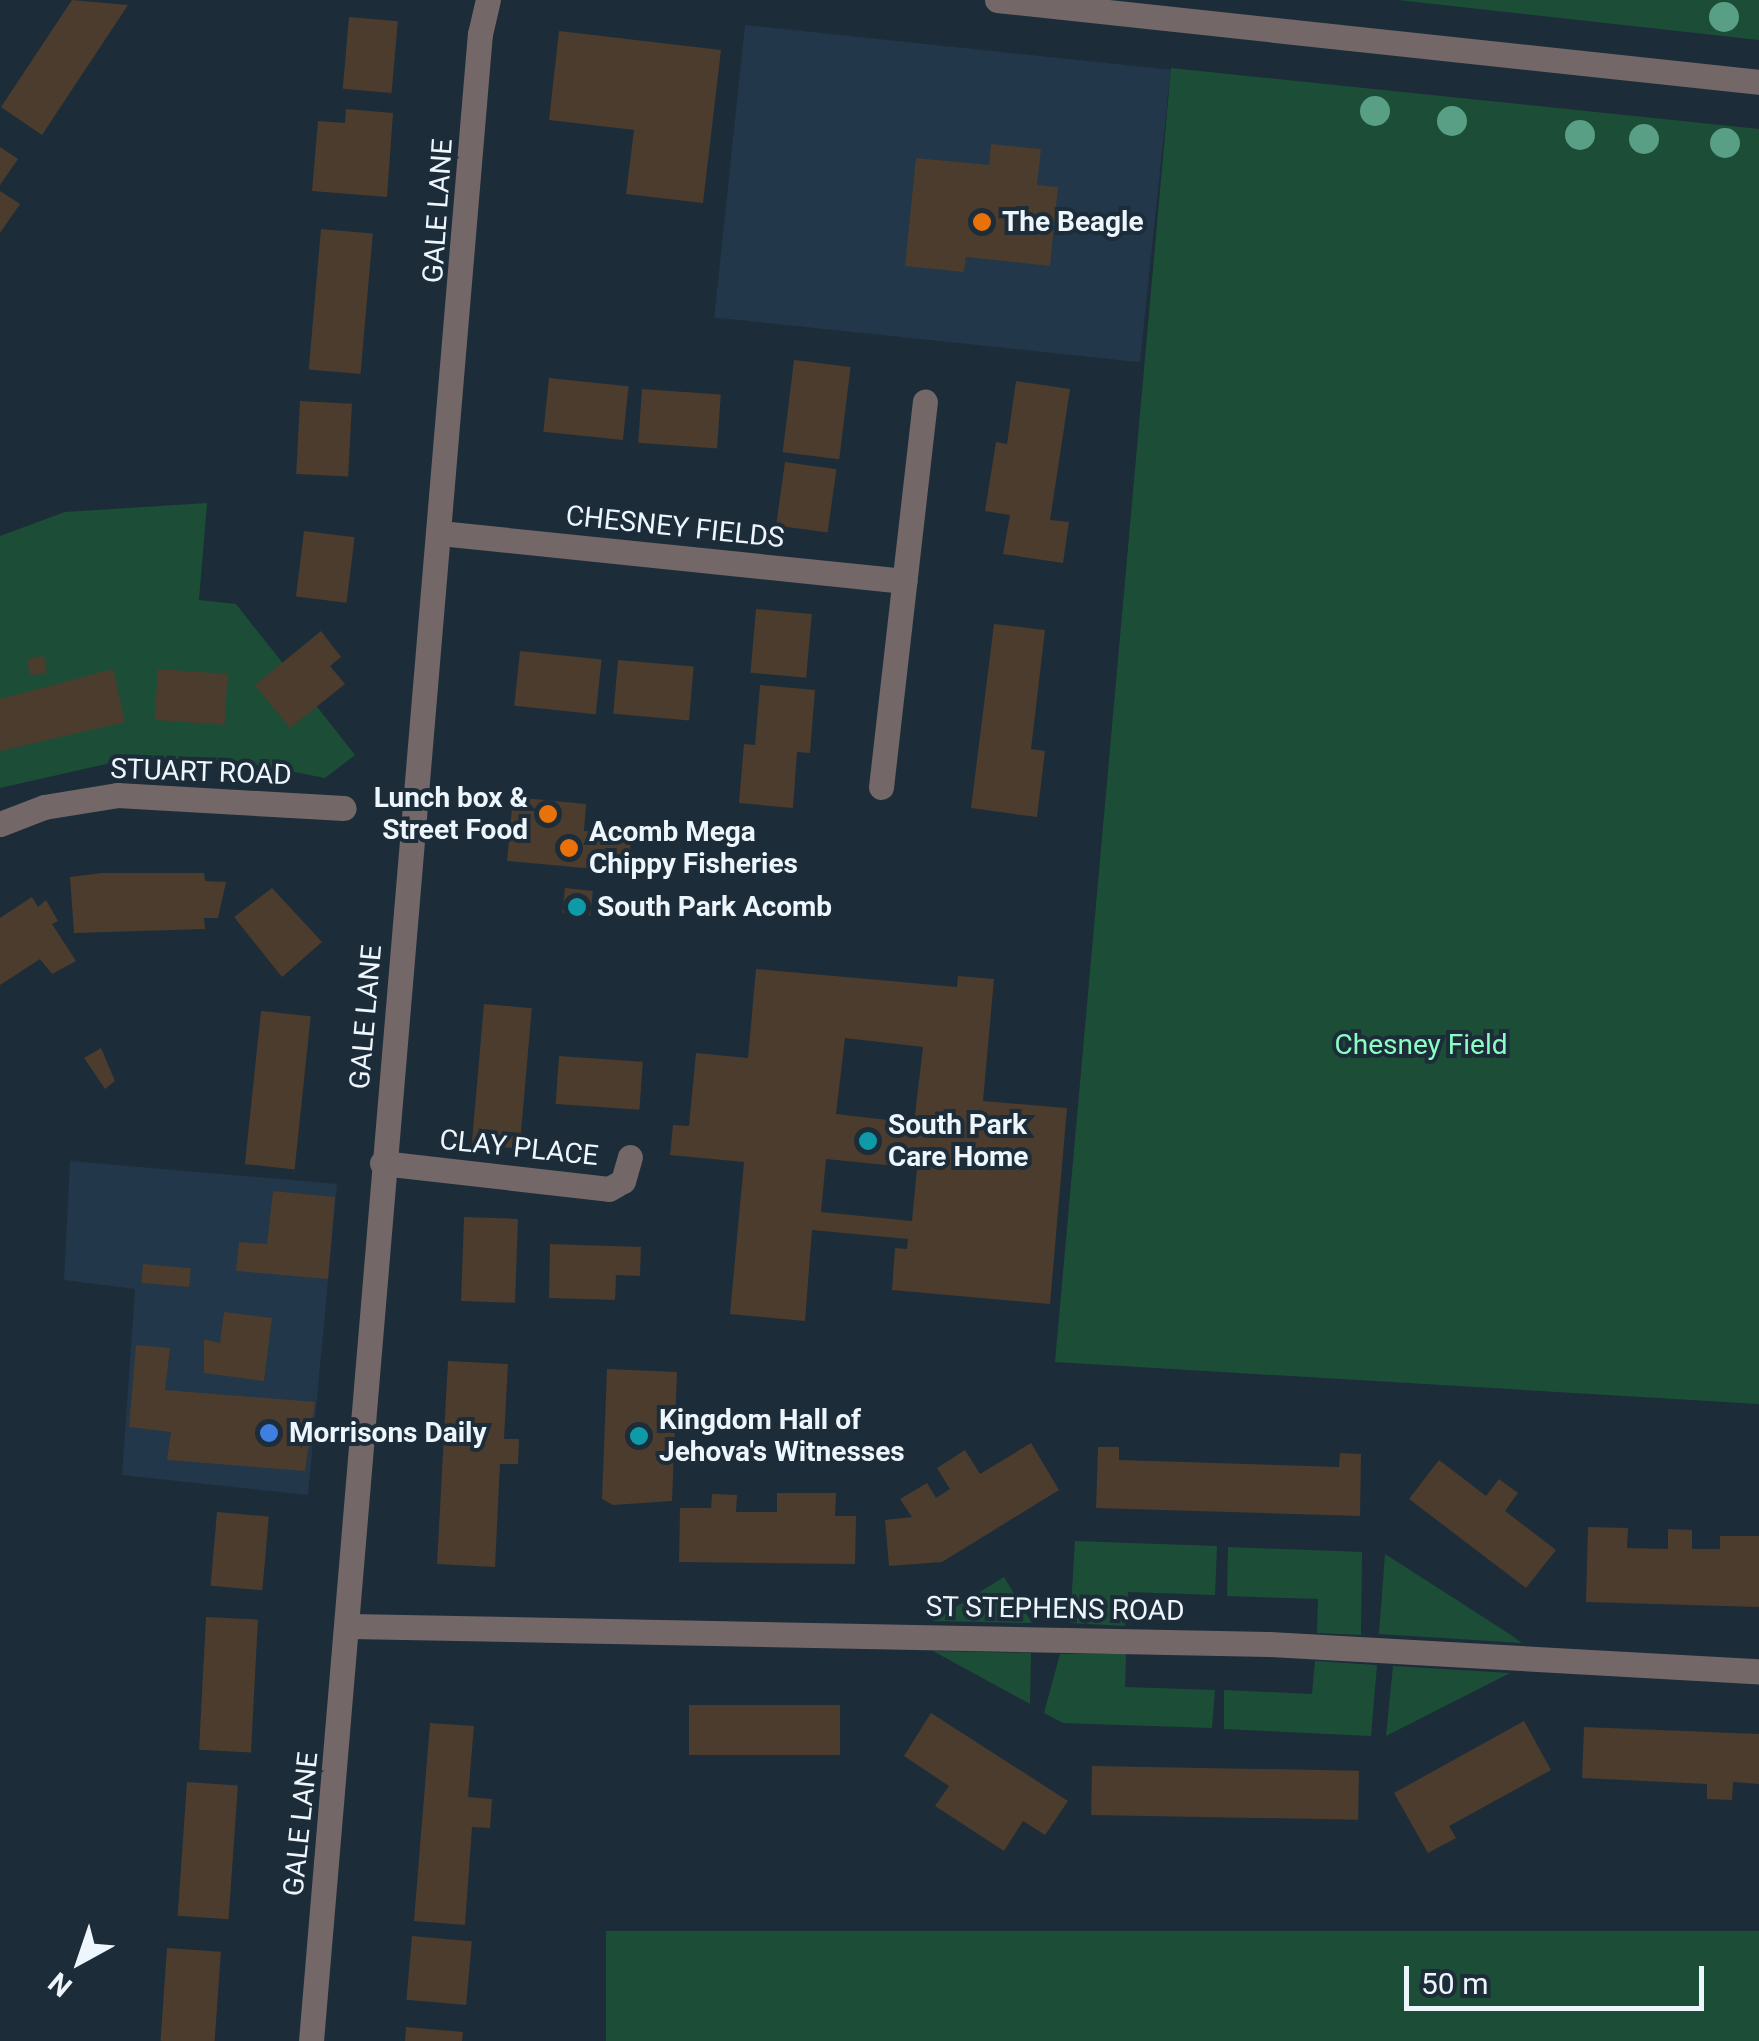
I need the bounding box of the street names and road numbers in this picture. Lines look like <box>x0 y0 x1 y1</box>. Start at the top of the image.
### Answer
street label: GALE LANE <box>416 138 460 284</box>
street label: CHESNEY FIELDS <box>564 499 786 555</box>
street label: STUART ROAD <box>109 752 293 792</box>
street label: GALE LANE <box>343 943 389 1091</box>
street label: CLAY PLACE <box>438 1123 600 1173</box>
street label: ST STEPHENS ROAD <box>925 1590 1185 1628</box>
street label: GALE LANE <box>277 1750 325 1898</box>

